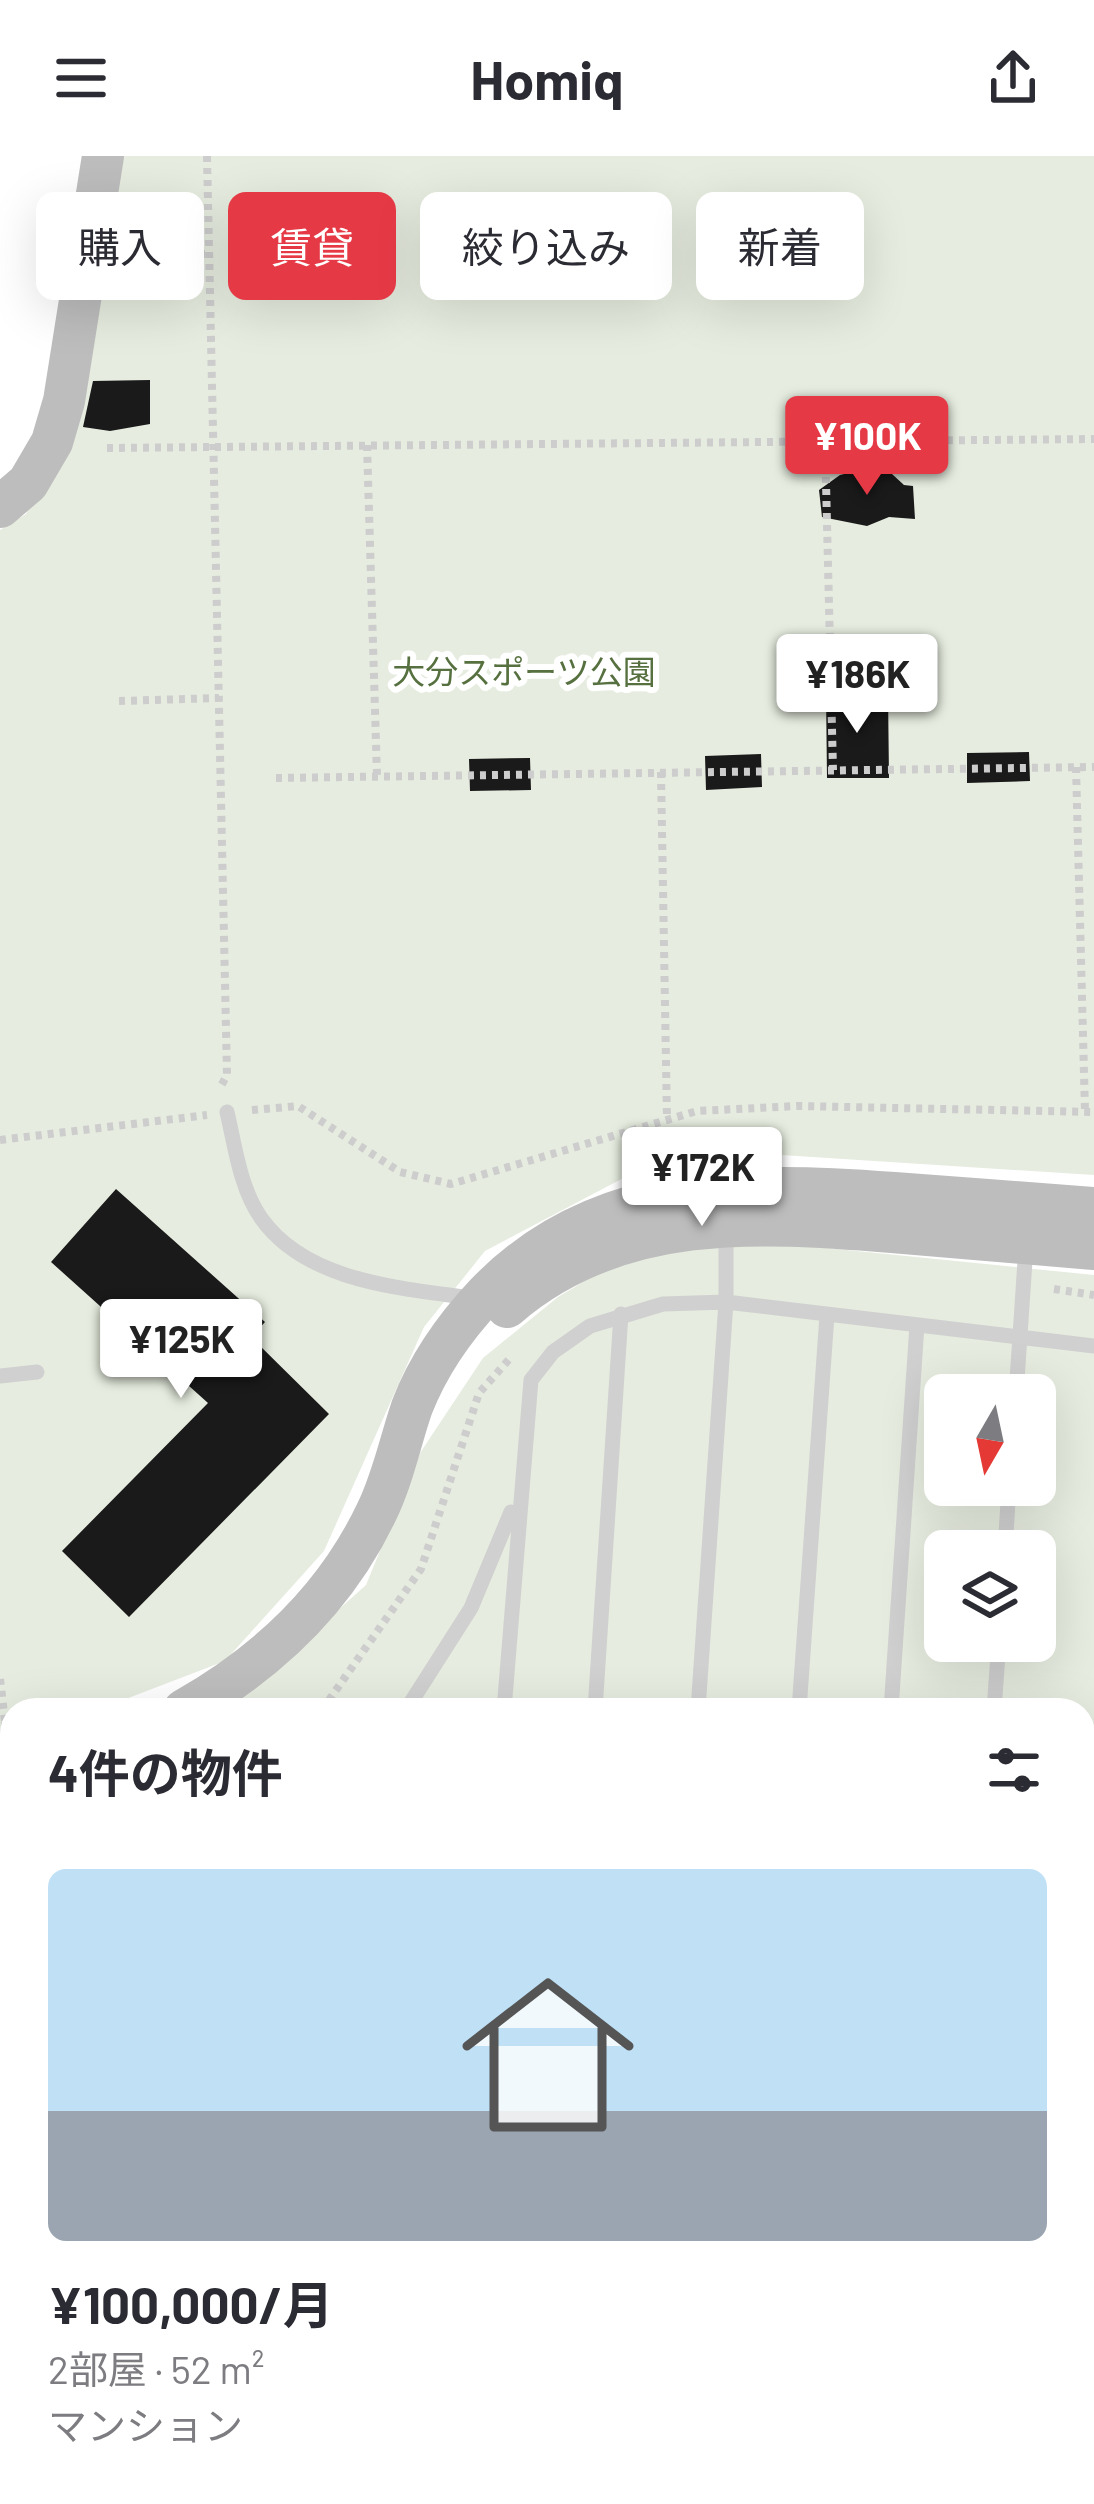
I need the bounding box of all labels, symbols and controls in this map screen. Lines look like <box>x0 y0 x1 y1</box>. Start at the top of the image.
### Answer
icon: menu <box>48 45 114 111</box>
icon: share <box>980 45 1046 111</box>
text: Homiq <box>470 46 624 111</box>
chip: 購入 <box>36 192 204 300</box>
chip: 賃貸 <box>228 192 396 300</box>
chip: 絞り込み <box>420 192 672 300</box>
chip: 新着 <box>696 192 864 300</box>
pin: ¥100K <box>783 396 951 498</box>
text: ¥100K <box>812 411 922 458</box>
pin: ¥186K <box>773 634 941 736</box>
text: ¥186K <box>803 649 911 696</box>
park label: 大分スポーツ公園 <box>392 651 656 691</box>
pin: ¥172K <box>618 1127 786 1229</box>
text: ¥172K <box>649 1142 755 1189</box>
pin: ¥125K <box>97 1299 265 1401</box>
text: ¥125K <box>127 1314 235 1361</box>
north arrow <box>924 1374 1056 1506</box>
map controls <box>924 1374 1056 1662</box>
button: layers <box>924 1530 1056 1662</box>
icon: filters <box>981 1737 1047 1803</box>
text: 4件の物件 <box>48 1741 283 1802</box>
icon: home <box>440 1947 656 2163</box>
text: ¥100,000/月 <box>48 2273 334 2334</box>
text: 2部屋 · 52 m² <box>48 2345 264 2392</box>
text: マンション <box>48 2401 243 2448</box>

